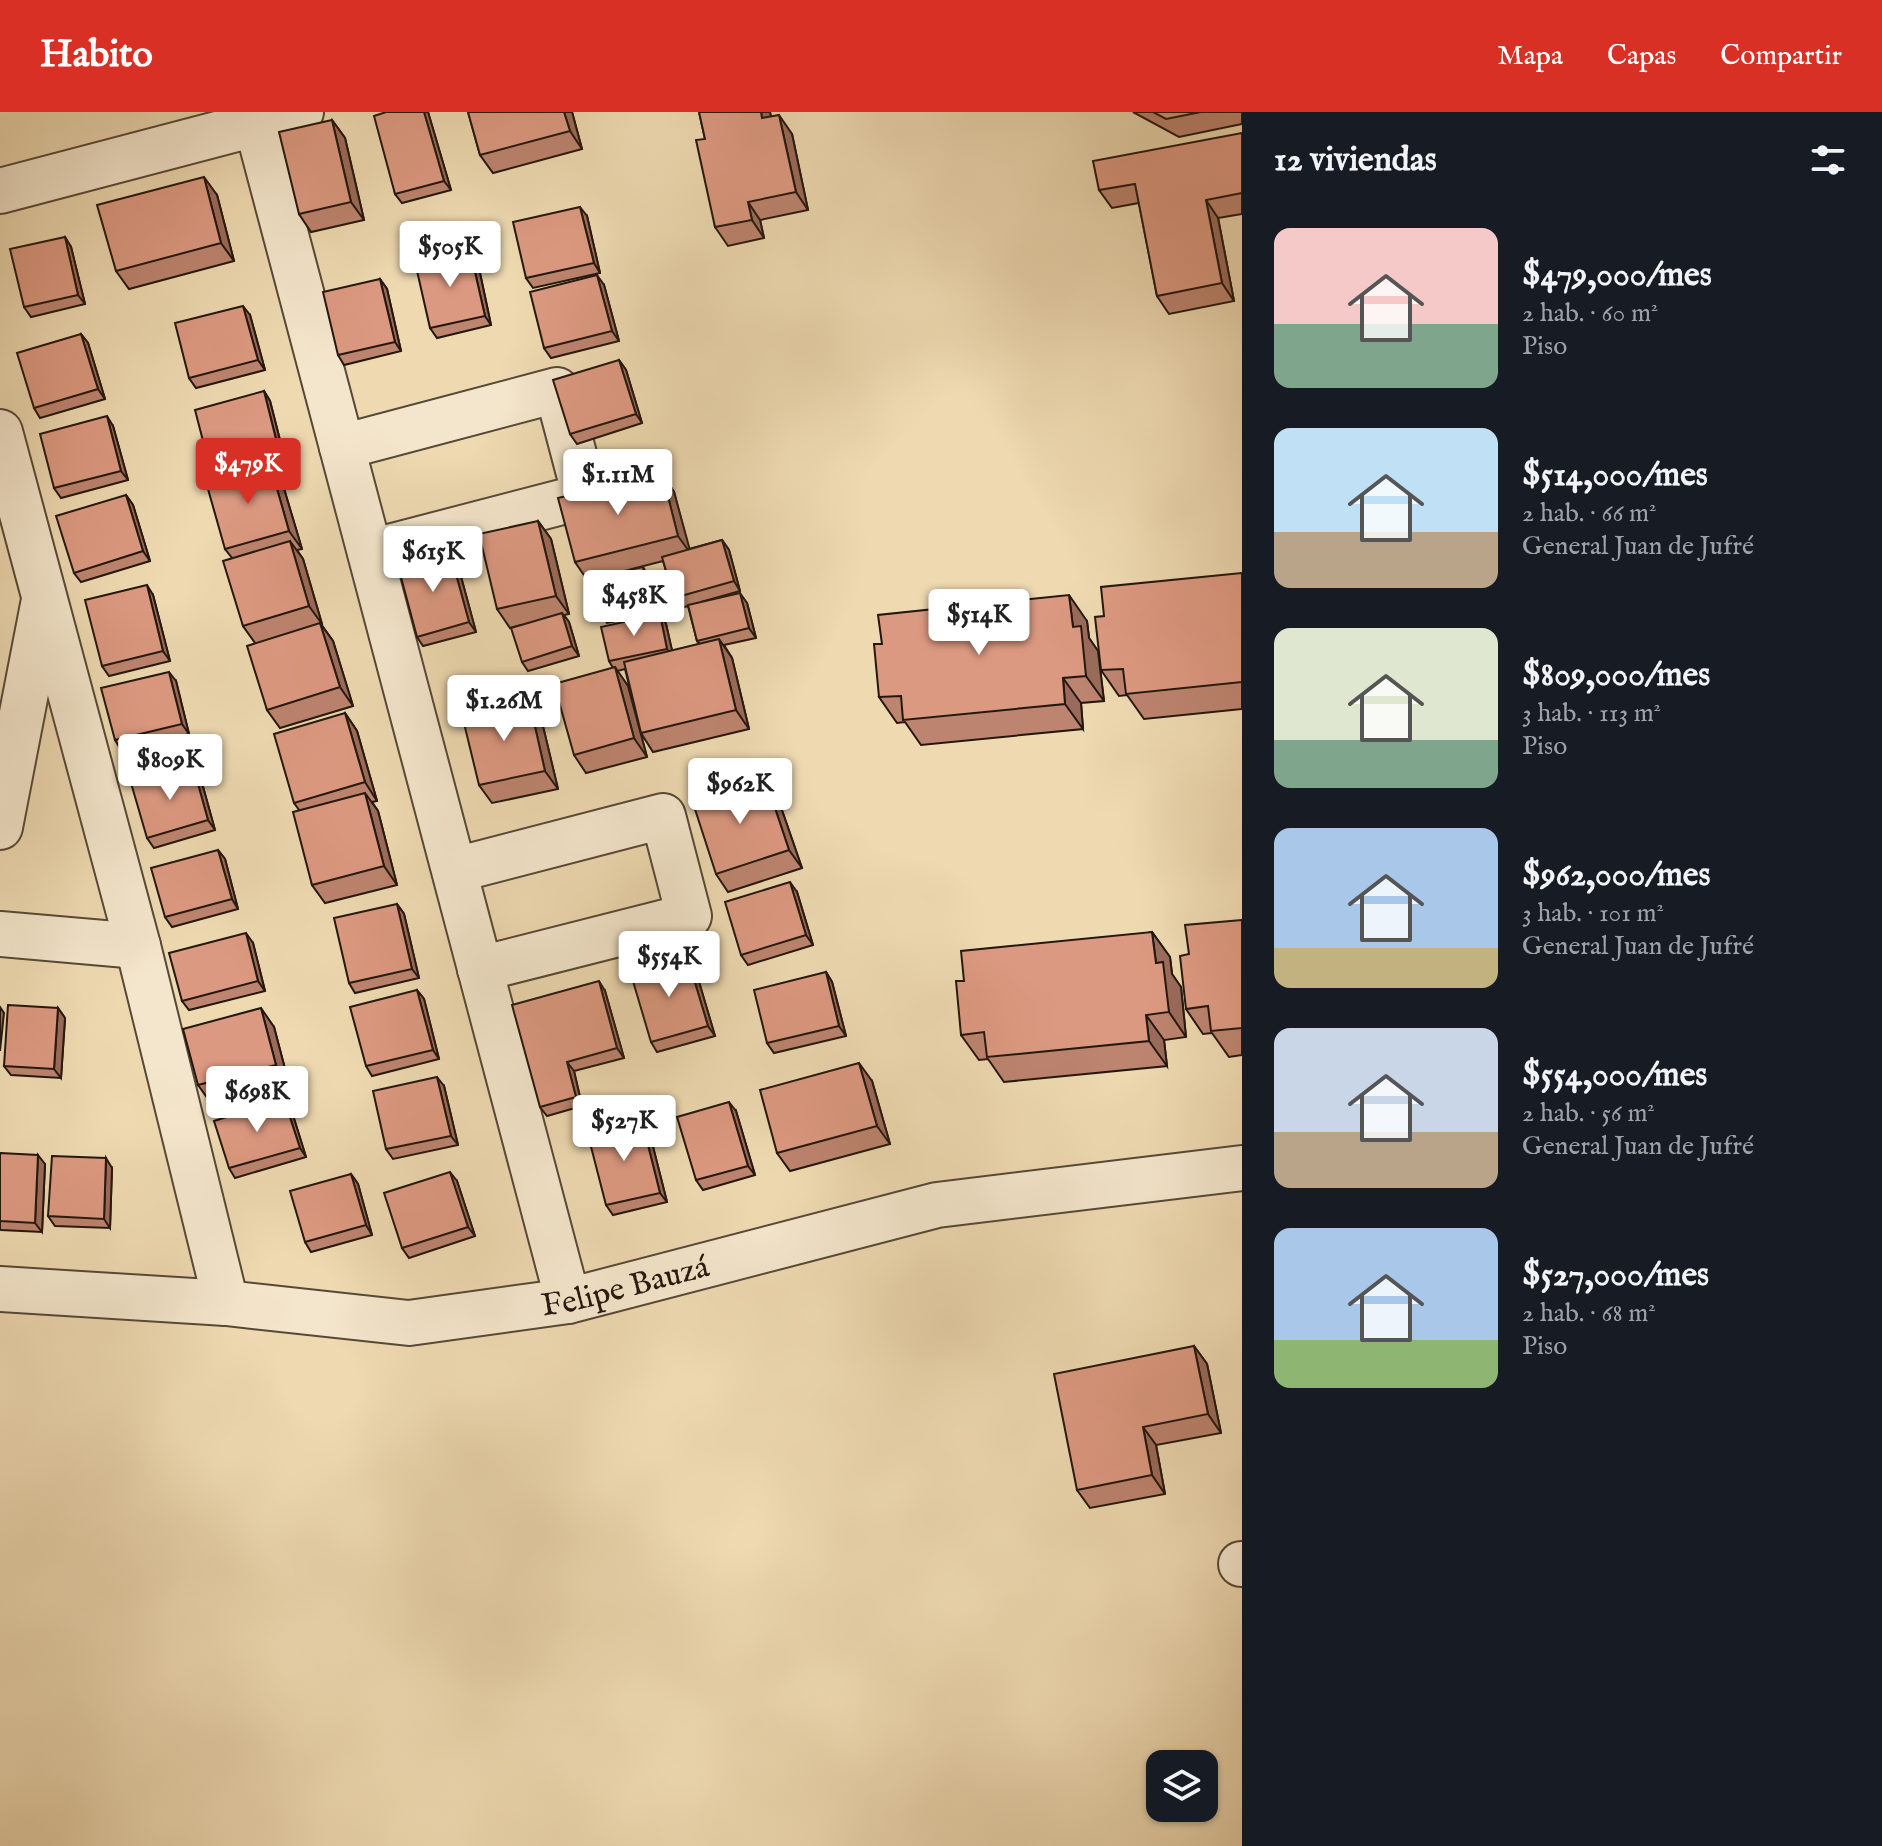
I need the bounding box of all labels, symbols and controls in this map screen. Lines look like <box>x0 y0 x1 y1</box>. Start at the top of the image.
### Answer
text: Habito <box>40 32 153 80</box>
text: Mapa <box>1497 39 1563 74</box>
text: Capas <box>1607 39 1676 74</box>
text: Compartir <box>1720 39 1842 74</box>
icon: filters <box>1806 138 1850 182</box>
text: 12 viviendas <box>1274 139 1437 182</box>
pin: $505K <box>394 221 506 289</box>
text: $505K <box>418 230 482 263</box>
text: $479,000/mes <box>1522 254 1712 297</box>
icon: home <box>1338 260 1434 356</box>
text: 2 hab. · 60 m² <box>1522 297 1658 330</box>
text: Piso <box>1522 330 1567 363</box>
pin: $479K <box>192 438 304 506</box>
text: $479K <box>214 447 282 480</box>
pin: $1.11M <box>553 449 683 517</box>
text: $514,000/mes <box>1522 454 1708 497</box>
text: $1.11M <box>581 458 655 491</box>
icon: home <box>1338 460 1434 556</box>
text: 2 hab. · 66 m² <box>1522 497 1656 530</box>
pin: $615K <box>377 526 489 594</box>
text: General Juan de Jufré <box>1522 530 1754 563</box>
text: $615K <box>401 535 465 568</box>
pin: $458K <box>578 570 690 638</box>
text: $458K <box>601 579 667 612</box>
pin: $514K <box>923 589 1035 657</box>
text: $514K <box>946 598 1012 631</box>
text: $809,000/mes <box>1522 654 1710 697</box>
icon: home <box>1338 660 1434 756</box>
pin: $1.26M <box>439 675 569 743</box>
text: $1.26M <box>465 684 543 717</box>
text: 3 hab. · 113 m² <box>1522 697 1661 730</box>
text: Piso <box>1522 730 1567 763</box>
pin: $809K <box>114 734 226 802</box>
text: $809K <box>136 743 204 776</box>
pin: $962K <box>684 758 796 826</box>
text: $962K <box>706 767 774 800</box>
text: $962,000/mes <box>1522 854 1710 897</box>
icon: home <box>1338 860 1434 956</box>
text: 3 hab. · 101 m² <box>1522 897 1664 930</box>
text: General Juan de Jufré <box>1522 930 1754 963</box>
pin: $554K <box>613 931 725 999</box>
text: $554K <box>637 940 701 973</box>
text: $554,000/mes <box>1522 1054 1707 1097</box>
icon: home <box>1338 1060 1434 1156</box>
pin: $698K <box>201 1066 313 1134</box>
text: $698K <box>224 1075 290 1108</box>
pin: $527K <box>568 1095 680 1163</box>
text: 2 hab. · 56 m² <box>1522 1097 1655 1130</box>
text: $527K <box>591 1104 657 1137</box>
text: General Juan de Jufré <box>1522 1130 1754 1163</box>
street label: Felipe Bauzá <box>539 1247 714 1327</box>
text: $527,000/mes <box>1522 1254 1709 1297</box>
icon: home <box>1338 1260 1434 1356</box>
text: 2 hab. · 68 m² <box>1522 1297 1656 1330</box>
text: Piso <box>1522 1330 1567 1363</box>
map controls <box>1146 1750 1218 1822</box>
button: layers <box>1146 1750 1218 1822</box>

